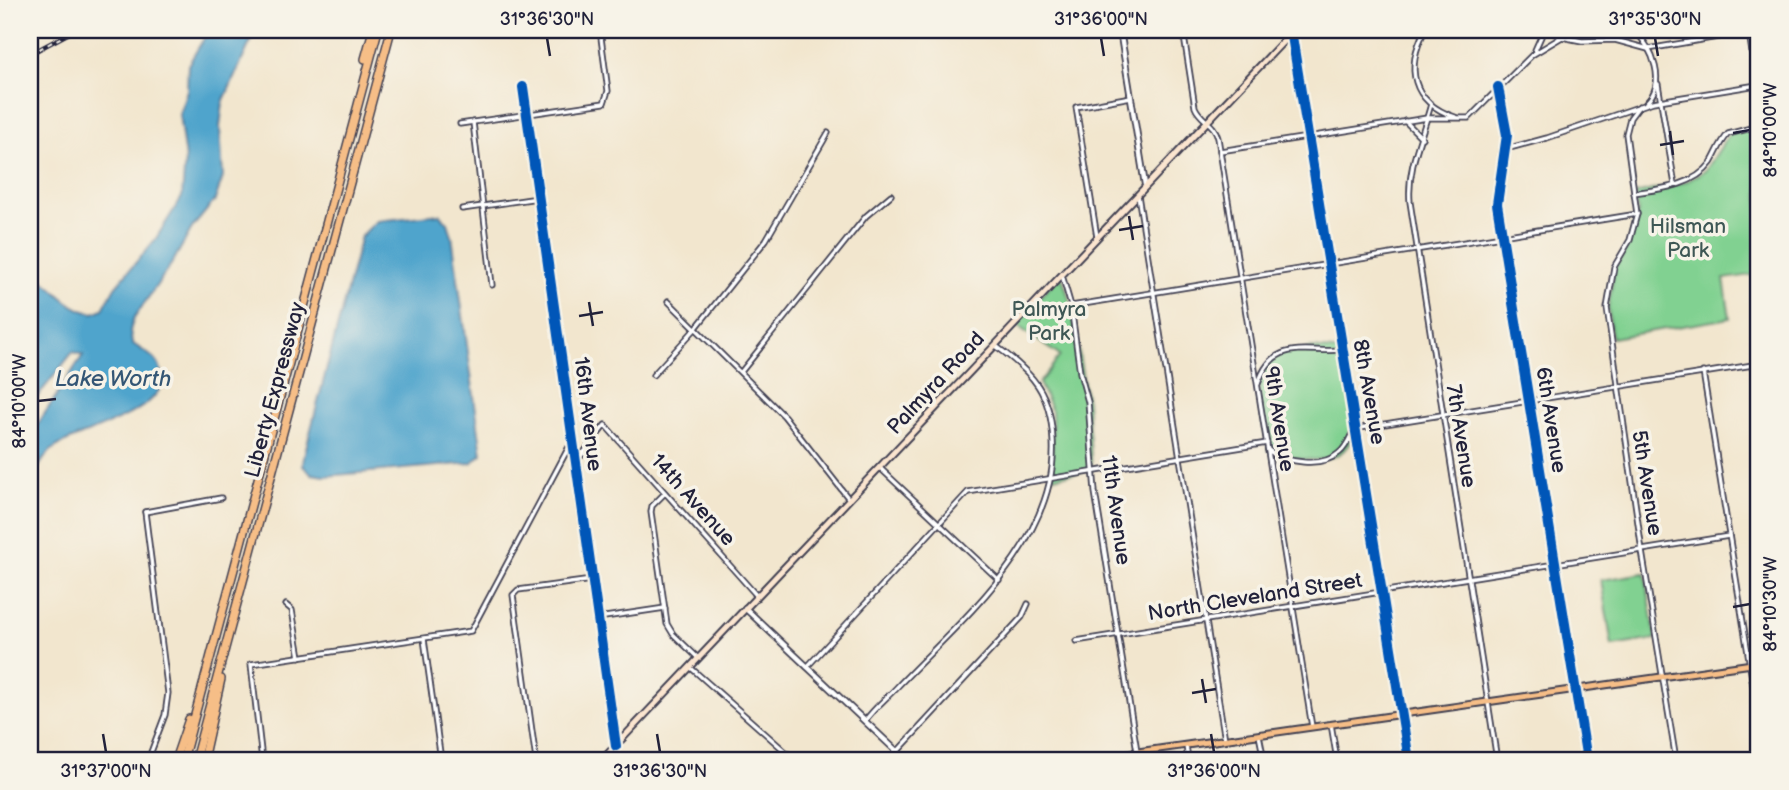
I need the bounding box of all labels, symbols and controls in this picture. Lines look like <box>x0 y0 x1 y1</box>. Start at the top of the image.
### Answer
text: 31°36'30"N <box>500 9 594 30</box>
text: 31°36'00"N <box>1054 9 1148 30</box>
text: 31°35'30"N <box>1608 9 1702 30</box>
text: 84°10'00"W <box>1760 82 1781 177</box>
park label: Hilsman Park <box>1650 214 1726 263</box>
park label: Palmyra Park <box>1012 297 1086 346</box>
street label: Liberty Expressway <box>240 299 311 481</box>
street label: Palmyra Road <box>882 326 990 440</box>
street label: 8th Avenue <box>1347 337 1391 447</box>
text: 84°10'00"W <box>9 353 30 448</box>
street label: 16th Avenue <box>569 355 607 473</box>
water label: Lake Worth <box>55 365 172 393</box>
street label: 9th Avenue <box>1258 365 1300 473</box>
street label: 6th Avenue <box>1530 365 1572 475</box>
street label: 7th Avenue <box>1440 382 1482 490</box>
street label: 5th Avenue <box>1626 429 1668 537</box>
street label: 14th Avenue <box>645 449 741 551</box>
street label: 11th Avenue <box>1096 454 1136 566</box>
text: 84°10'30"W <box>1760 556 1781 652</box>
street label: North Cleveland Street <box>1146 568 1364 626</box>
text: 31°37'00"N <box>60 761 152 782</box>
text: 31°36'30"N <box>613 761 707 782</box>
text: 31°36'00"N <box>1167 761 1261 782</box>

